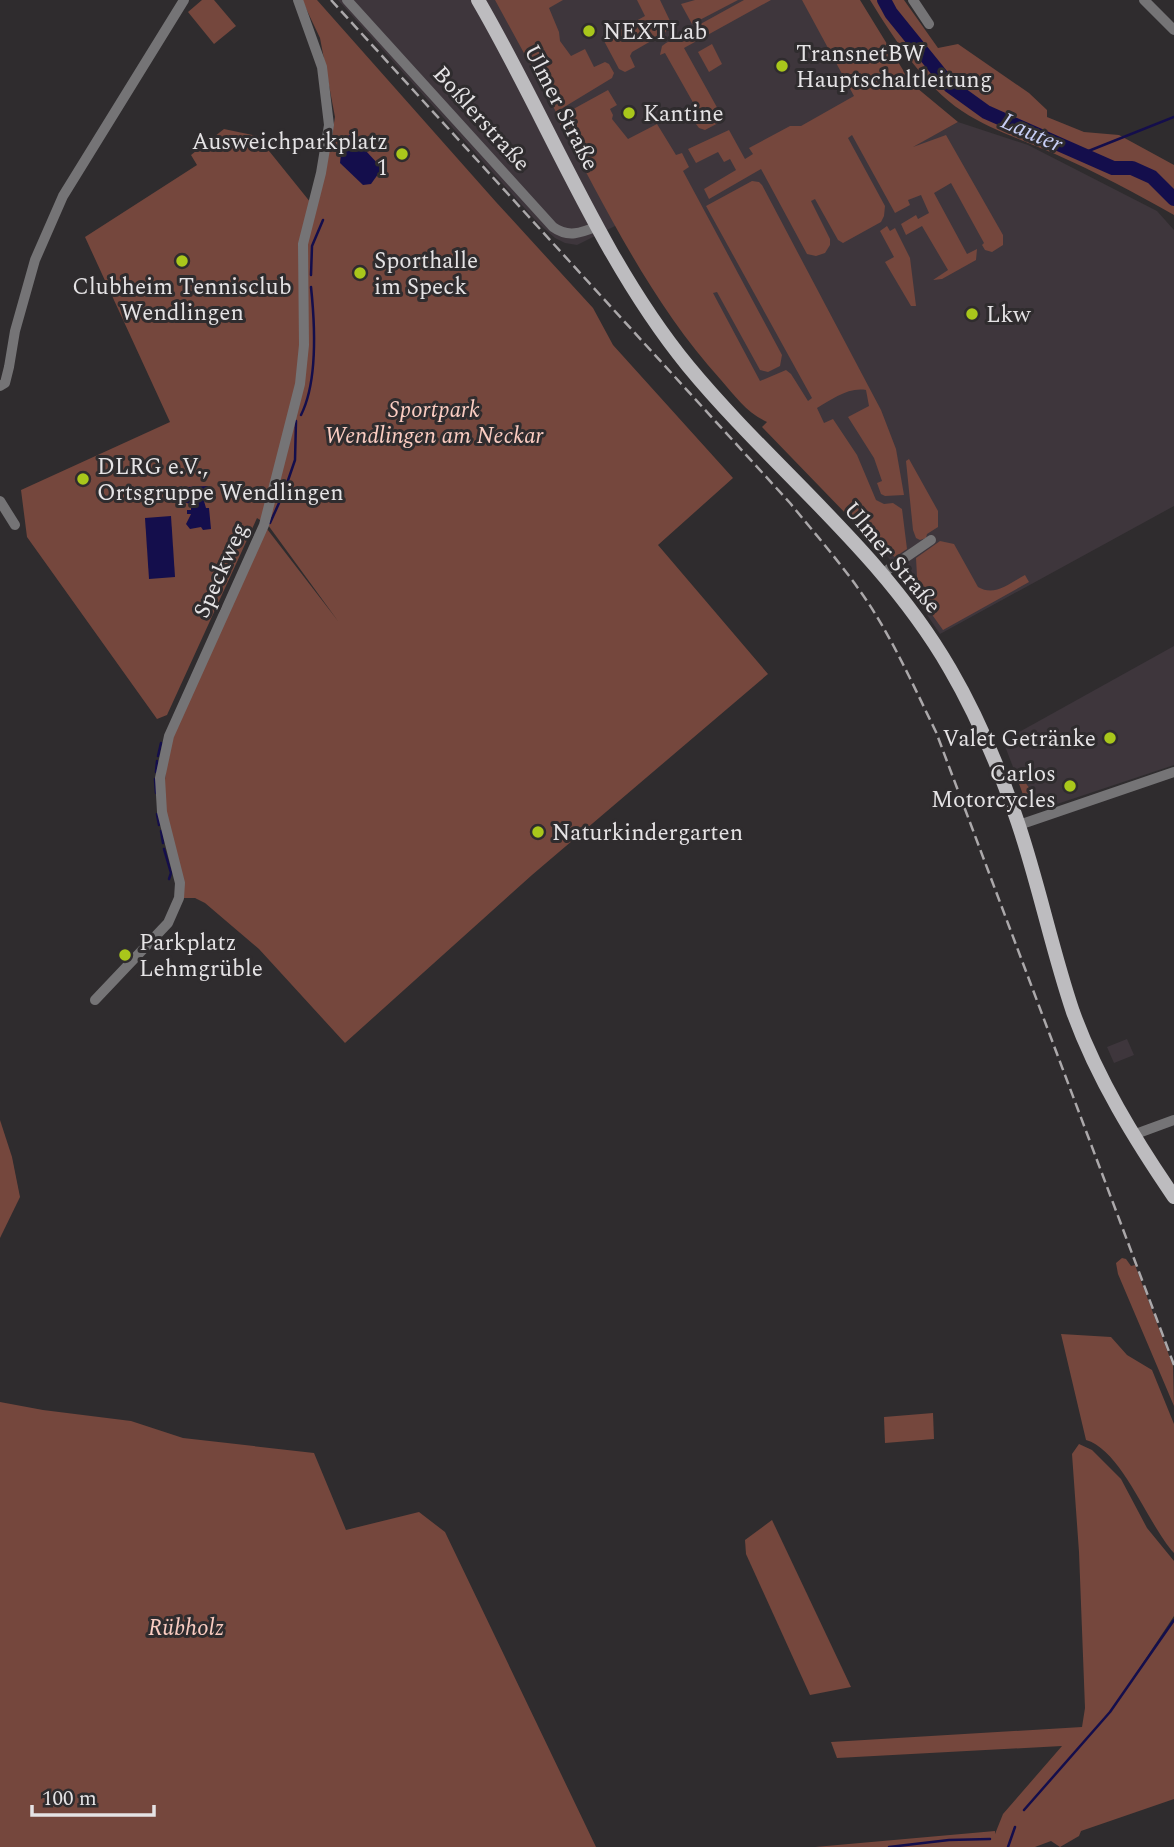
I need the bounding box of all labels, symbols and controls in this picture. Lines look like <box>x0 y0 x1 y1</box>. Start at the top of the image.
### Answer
place label: NEXTLab <box>603 15 707 50</box>
marker: NEXTLab <box>581 23 597 39</box>
place label: TransnetBW Hauptschaltleitung <box>796 37 992 98</box>
street label: Ulmer Straße <box>514 39 607 177</box>
street label: Boßlerstraße <box>424 58 538 180</box>
marker: TransnetBW Hauptschaltleitung <box>774 58 790 74</box>
place label: Kantine <box>643 97 724 132</box>
water label: Lauter <box>995 103 1069 163</box>
marker: Kantine <box>621 105 637 121</box>
place label: Ausweichparkplatz 1 <box>192 125 388 186</box>
marker: Ausweichparkplatz 1 <box>394 146 410 162</box>
place label: Sporthalle im Speck <box>374 244 478 305</box>
marker: Clubheim Tennisclub Wendlingen <box>174 253 190 269</box>
marker: Sporthalle im Speck <box>352 265 368 281</box>
place label: Clubheim Tennisclub Wendlingen <box>72 270 292 331</box>
place label: Lkw <box>986 298 1031 333</box>
marker: Lkw <box>964 306 980 322</box>
park label: Sportpark Wendlingen am Neckar <box>324 393 545 454</box>
place label: DLRG e.V., Ortsgruppe Wendlingen <box>97 450 344 511</box>
marker: DLRG e.V., Ortsgruppe Wendlingen <box>75 471 91 487</box>
street label: Ulmer Straße <box>834 494 949 622</box>
street label: Speckweg <box>185 517 258 624</box>
place label: Valet Getränke <box>943 722 1096 757</box>
marker: Valet Getränke <box>1102 730 1118 746</box>
place label: Carlos Motorcycles <box>931 757 1056 818</box>
marker: Carlos Motorcycles <box>1062 778 1078 794</box>
place label: Naturkindergarten <box>552 816 743 851</box>
marker: Naturkindergarten <box>530 824 546 840</box>
place label: Parkplatz Lehmgrüble <box>139 926 263 987</box>
marker: Parkplatz Lehmgrüble <box>117 947 133 963</box>
park label: Rübholz <box>148 1611 224 1646</box>
scale bar <box>32 1773 154 1817</box>
text: 100 m <box>42 1783 97 1815</box>

